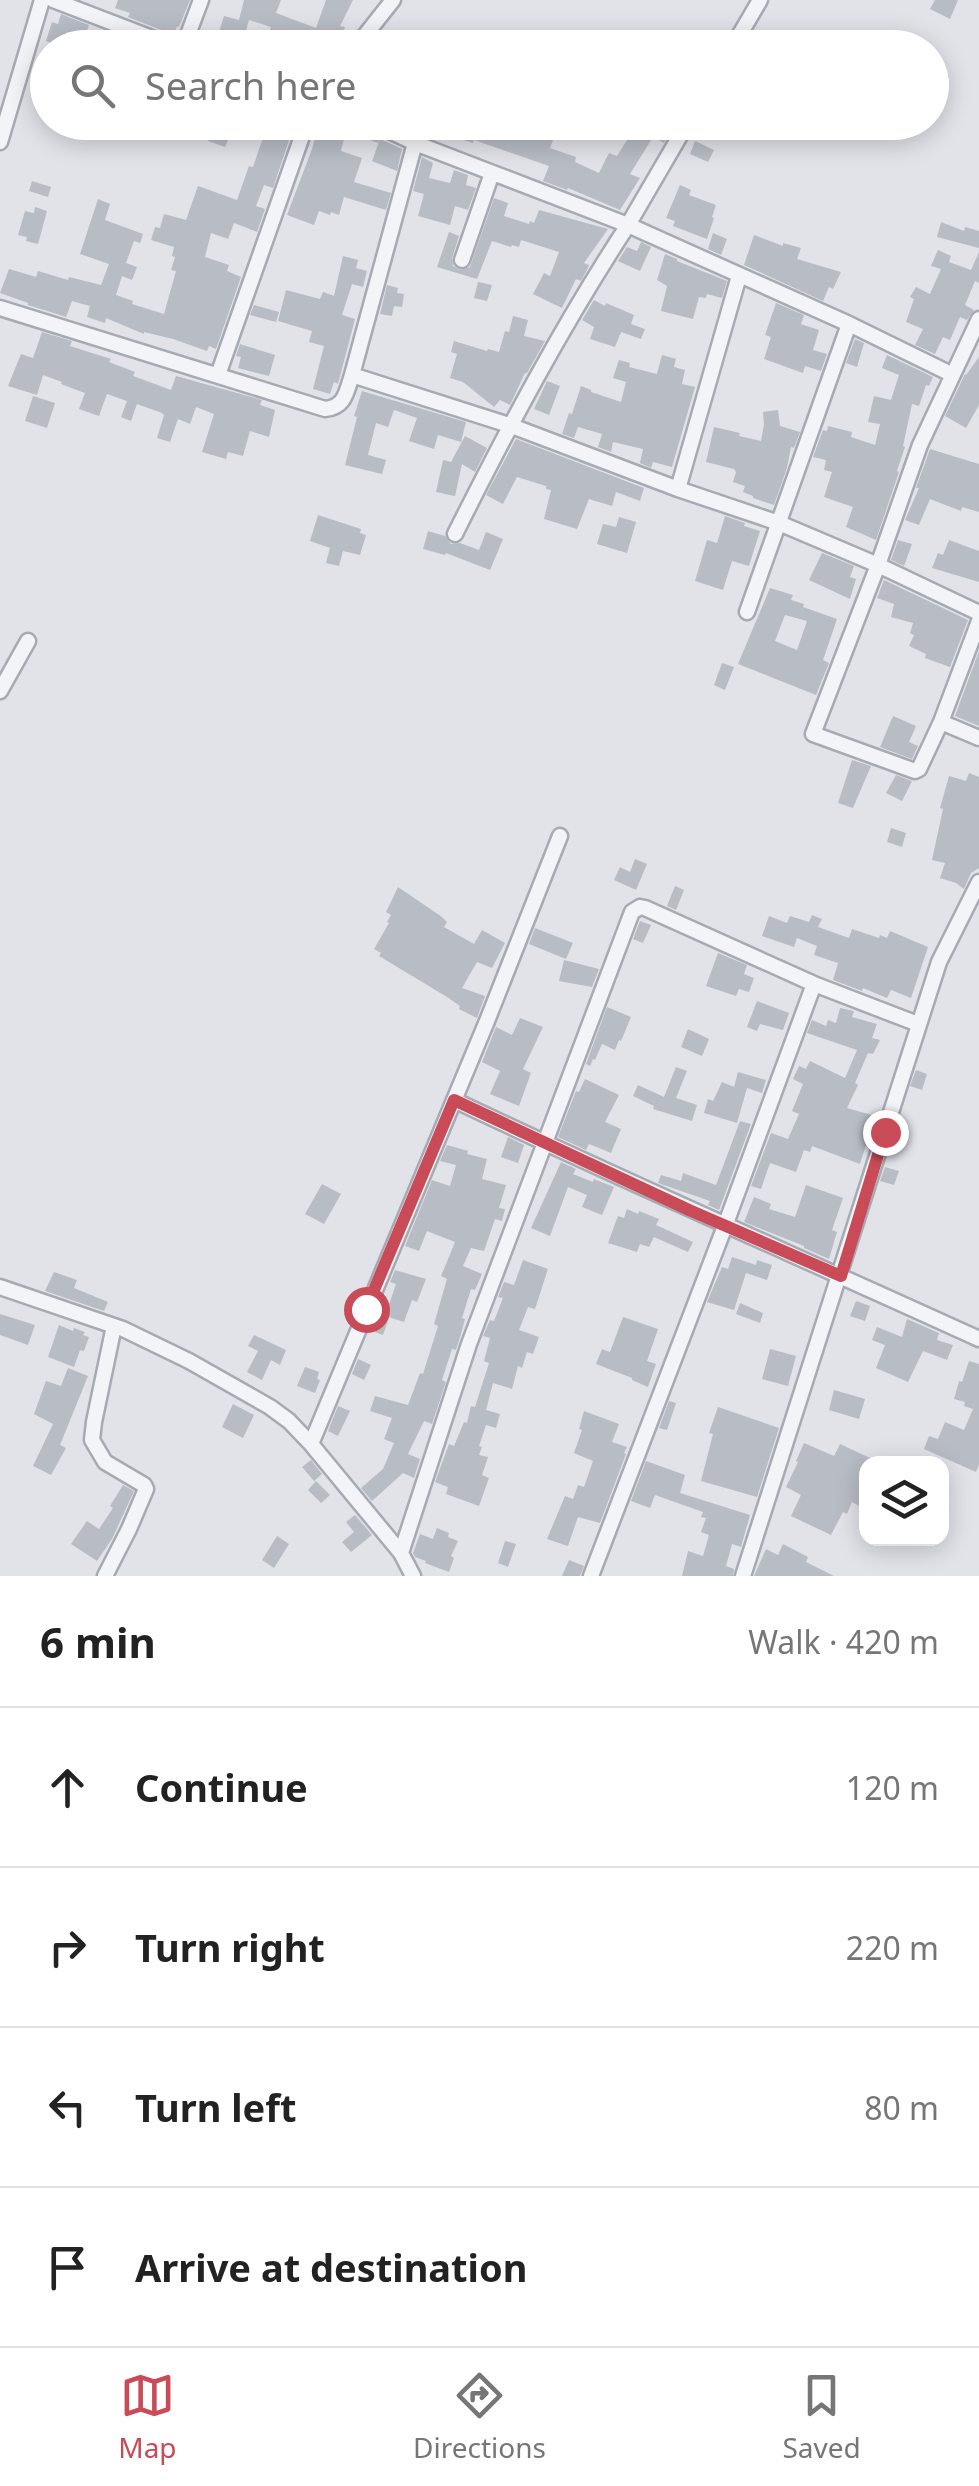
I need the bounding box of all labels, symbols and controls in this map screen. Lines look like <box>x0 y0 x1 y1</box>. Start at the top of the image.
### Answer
search box <box>30 30 949 140</box>
icon: search <box>65 58 120 113</box>
text: Search here <box>145 59 356 111</box>
route end <box>863 1110 909 1156</box>
route start <box>344 1287 390 1333</box>
map controls <box>859 1456 949 1546</box>
button: layers <box>859 1456 949 1546</box>
text: 6 min <box>40 1613 156 1670</box>
text: Walk · 420 m <box>748 1620 939 1663</box>
icon: ahead <box>40 1760 95 1815</box>
text: Continue <box>135 1761 308 1813</box>
text: 120 m <box>846 1766 939 1809</box>
icon: right <box>40 1920 95 1975</box>
text: Turn right <box>135 1921 325 1973</box>
text: 220 m <box>846 1926 939 1969</box>
icon: left <box>40 2080 95 2135</box>
text: Turn left <box>135 2081 297 2133</box>
text: 80 m <box>864 2086 939 2129</box>
icon: arrive <box>40 2240 95 2295</box>
text: Arrive at destination <box>135 2241 527 2293</box>
tab: Map <box>118 2368 177 2466</box>
tab: Directions <box>413 2368 546 2466</box>
tab: Saved <box>782 2368 861 2466</box>

